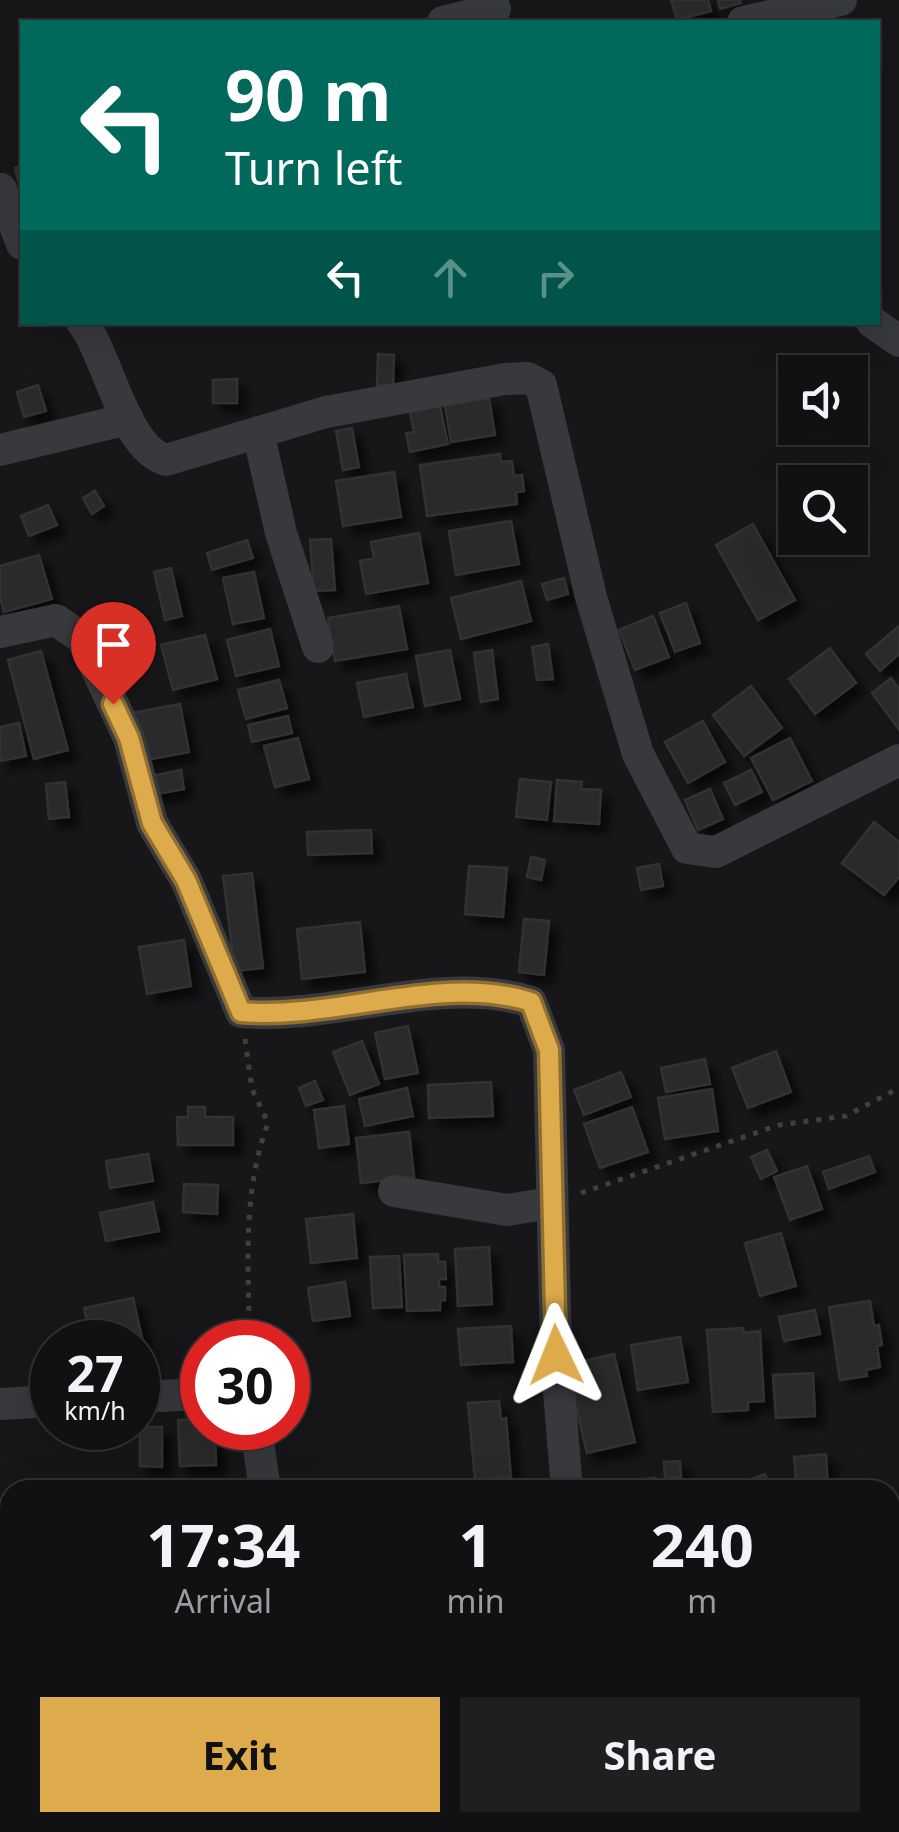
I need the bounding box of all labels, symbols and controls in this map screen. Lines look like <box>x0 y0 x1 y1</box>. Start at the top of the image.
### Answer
text: 90 m <box>225 46 392 142</box>
icon: left <box>60 60 190 190</box>
text: Turn left <box>225 137 402 198</box>
icon: left <box>318 250 373 305</box>
icon: ahead <box>423 250 478 305</box>
icon: right <box>528 250 583 305</box>
map controls <box>778 355 868 555</box>
button: sound <box>778 355 868 445</box>
button: search <box>778 465 868 555</box>
pin <box>71 602 156 705</box>
icon: arrive <box>86 617 141 672</box>
position arrow <box>504 1303 608 1407</box>
speed limit sign: 30 <box>180 1320 310 1450</box>
text: 27 <box>66 1339 124 1407</box>
text: km/h <box>64 1393 126 1427</box>
text: 17:34 <box>146 1503 300 1585</box>
text: 1 <box>458 1503 493 1585</box>
text: 240 <box>651 1503 754 1585</box>
text: Arrival <box>175 1579 272 1622</box>
text: min <box>447 1579 505 1622</box>
text: m <box>687 1579 717 1622</box>
button: Exit <box>40 1697 440 1812</box>
button: Share <box>460 1697 860 1812</box>

